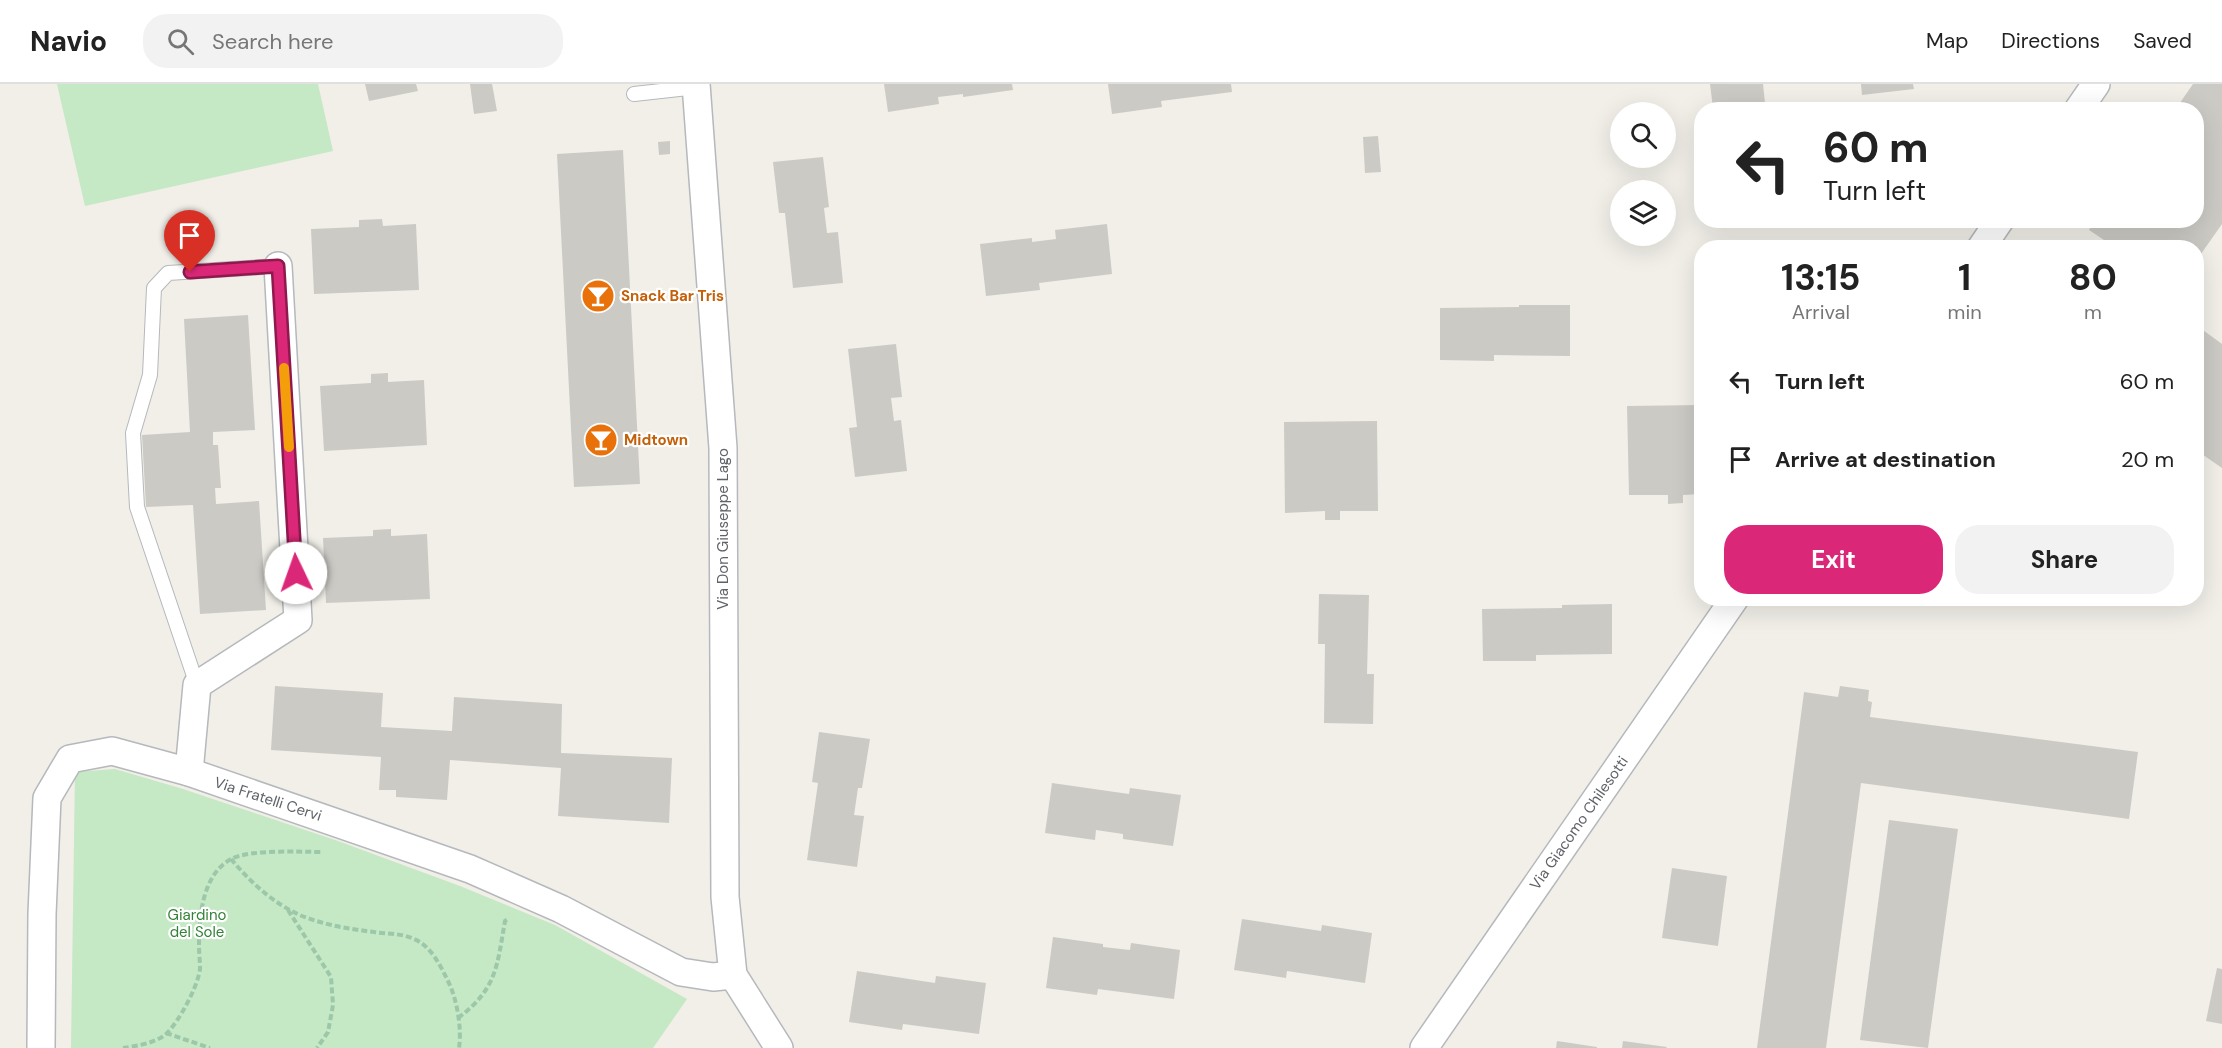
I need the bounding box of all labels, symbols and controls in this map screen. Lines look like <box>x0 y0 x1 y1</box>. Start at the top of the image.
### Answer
search box <box>143 14 563 68</box>
text: Navio <box>30 23 107 60</box>
icon: search <box>164 25 197 58</box>
text: Search here <box>212 27 333 56</box>
text: Map <box>1926 27 1968 55</box>
text: Directions <box>2001 27 2100 55</box>
text: Saved <box>2133 27 2192 55</box>
map controls <box>1610 102 1676 246</box>
button: search <box>1610 102 1676 168</box>
text: 60 m <box>1823 120 1929 175</box>
icon: left <box>1724 126 1802 204</box>
text: Turn left <box>1823 173 1926 208</box>
button: layers <box>1610 180 1676 246</box>
pin <box>164 210 215 272</box>
icon: arrive <box>173 219 206 252</box>
text: 13:15 <box>1781 254 1861 301</box>
text: 1 <box>1958 254 1971 301</box>
text: 80 <box>2069 254 2117 301</box>
bar icon: Snack Bar Tris <box>580 278 616 314</box>
place label: Snack Bar Tris <box>621 286 724 306</box>
text: Arrival <box>1792 299 1850 325</box>
text: min <box>1948 299 1982 325</box>
text: m <box>2084 299 2102 325</box>
icon: left <box>1724 365 1757 398</box>
text: Turn left <box>1775 367 1865 396</box>
text: 60 m <box>2120 367 2174 396</box>
bar icon: Midtown <box>583 422 619 458</box>
place label: Midtown <box>624 430 688 450</box>
icon: arrive <box>1724 443 1757 476</box>
text: Arrive at destination <box>1775 445 1996 474</box>
text: 20 m <box>2121 445 2174 474</box>
street label: Via Don Giuseppe Lago <box>713 448 733 610</box>
button: Exit <box>1724 525 1943 594</box>
button: Share <box>1955 525 2174 594</box>
position arrow <box>264 541 328 605</box>
street label: Via Giacomo Chilesotti <box>1525 752 1633 894</box>
street label: Via Fratelli Cervi <box>212 772 324 826</box>
park label: Giardino del Sole <box>168 905 227 942</box>

